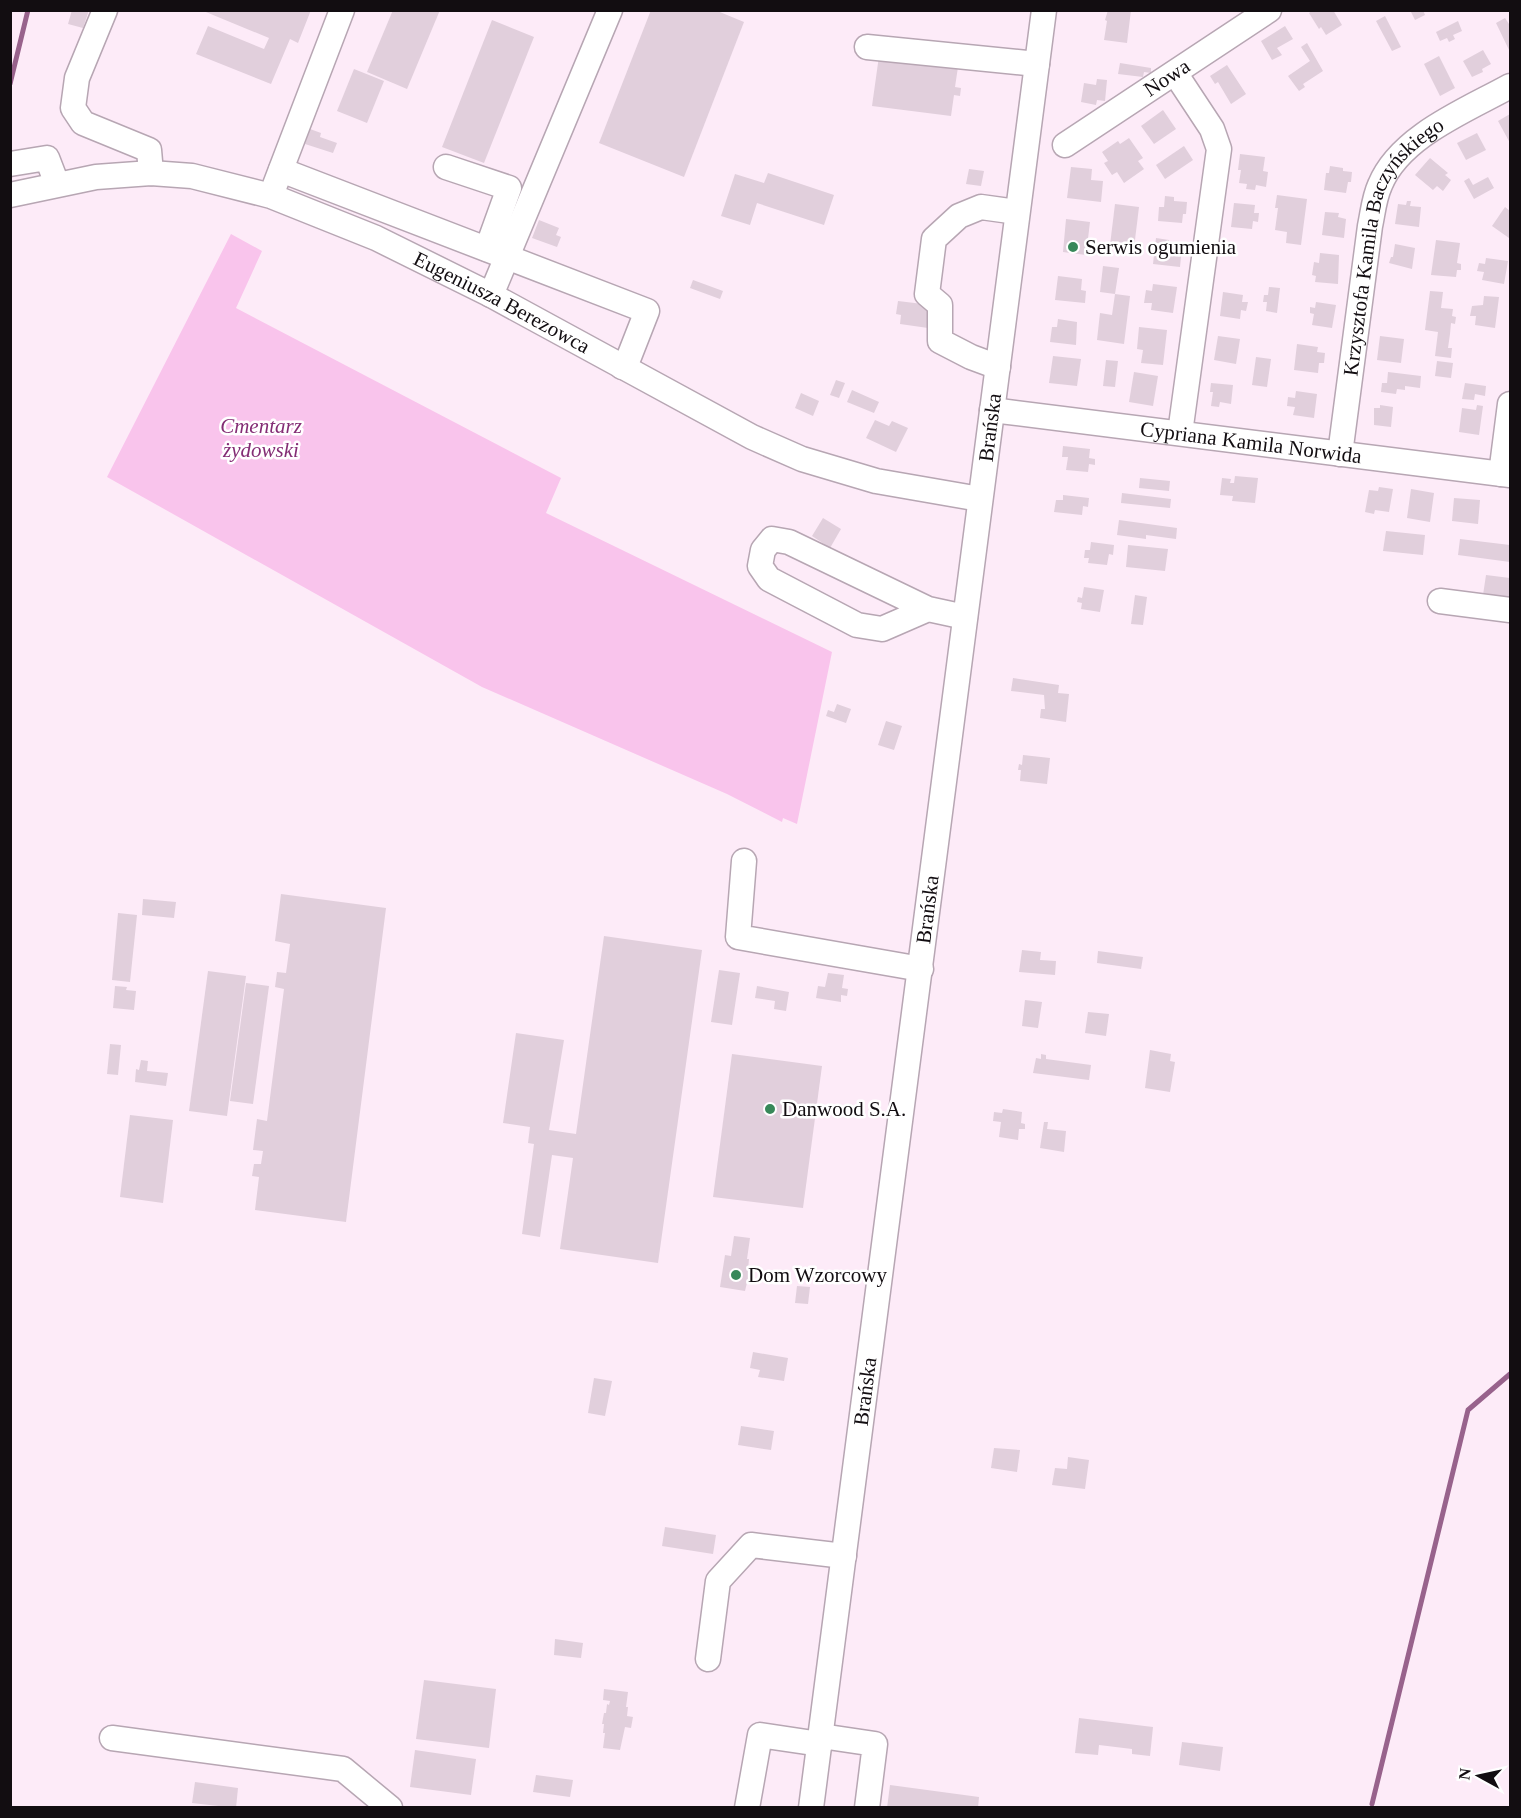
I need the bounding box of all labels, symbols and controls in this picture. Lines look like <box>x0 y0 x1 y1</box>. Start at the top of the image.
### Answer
street label: Nowa <box>1139 53 1195 102</box>
street label: Krzysztofa Kamila Baczyńskiego <box>1338 113 1448 377</box>
place label: Serwis ogumienia <box>1085 235 1237 259</box>
marker: Serwis ogumienia <box>1066 240 1080 254</box>
street label: Eugeniusza Berezowca <box>410 247 595 359</box>
street label: Brańska <box>974 391 1006 463</box>
park label: Cmentarz żydowski <box>220 414 302 462</box>
street label: Cypriana Kamila Norwida <box>1139 417 1364 468</box>
street label: Brańska <box>911 873 944 945</box>
place label: Danwood S.A. <box>782 1097 906 1121</box>
marker: Danwood S.A. <box>763 1102 777 1116</box>
place label: Dom Wzorcowy <box>748 1263 887 1287</box>
marker: Dom Wzorcowy <box>729 1268 743 1282</box>
street label: Brańska <box>849 1355 881 1427</box>
north arrow <box>1449 1746 1509 1806</box>
text: N <box>1455 1767 1474 1781</box>

